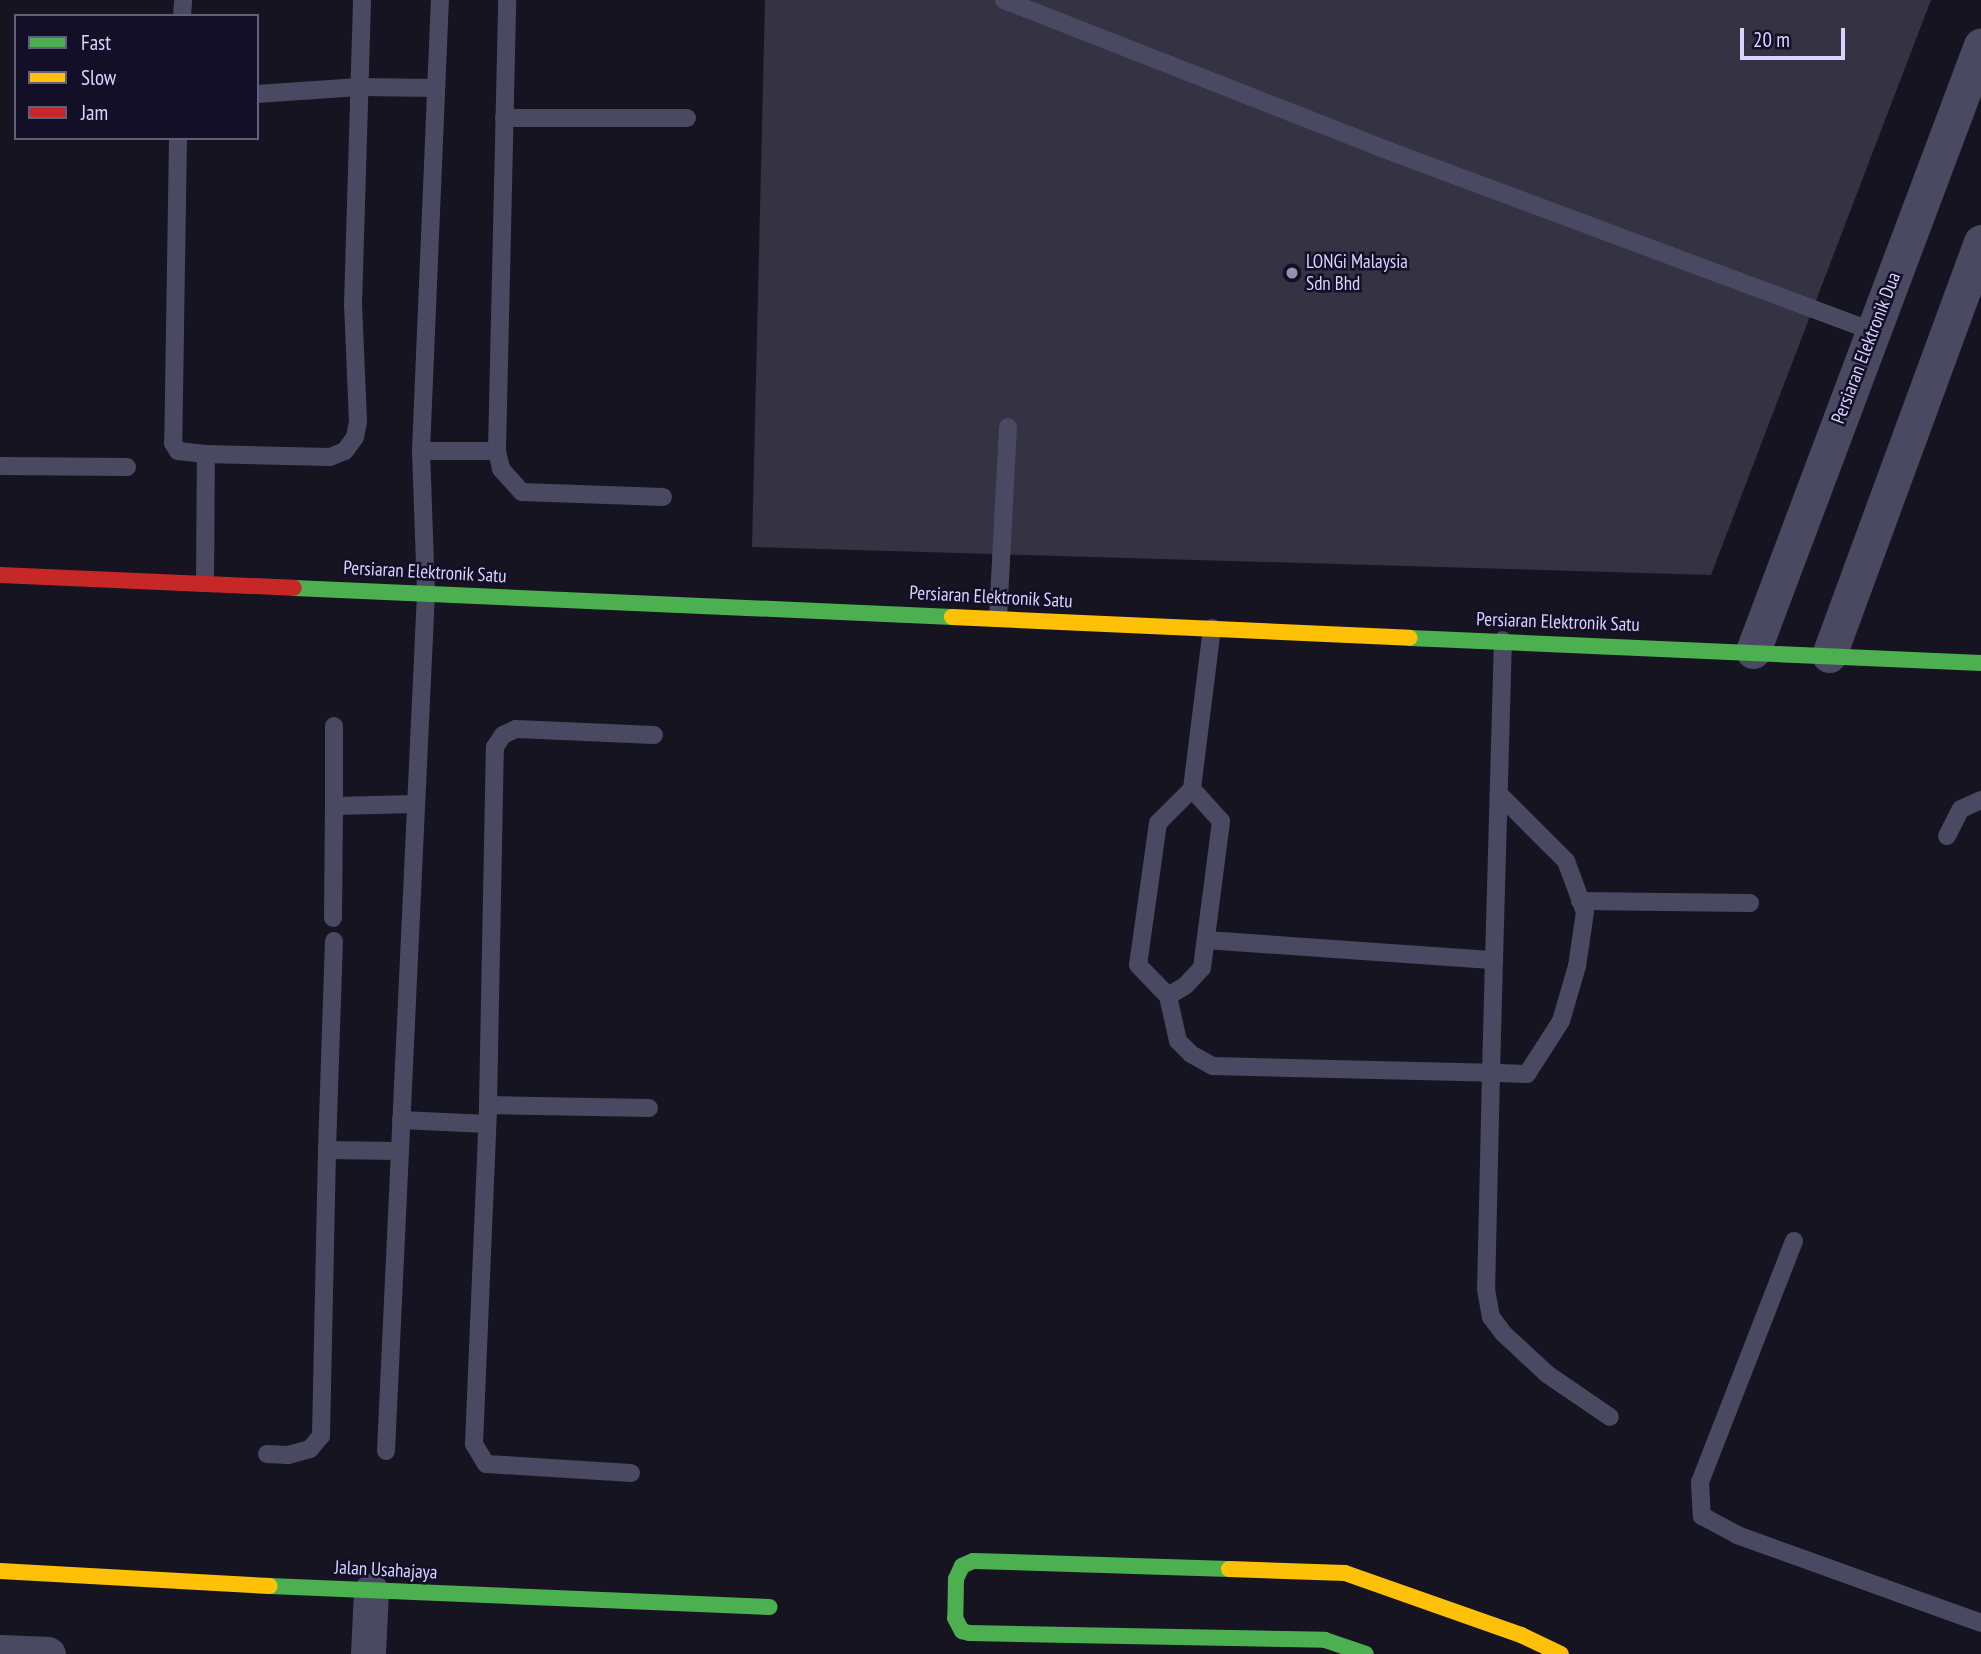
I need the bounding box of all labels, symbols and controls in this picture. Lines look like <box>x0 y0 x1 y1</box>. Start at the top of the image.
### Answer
legend <box>14 14 259 140</box>
scale bar <box>1743 14 1848 58</box>
text: 20 m <box>1753 26 1790 53</box>
text: Fast <box>81 29 111 56</box>
text: Slow <box>81 64 116 91</box>
text: Jam <box>81 99 108 126</box>
place label: LONGi Malaysia Sdn Bhd <box>1306 251 1408 295</box>
marker: LONGi Malaysia Sdn Bhd <box>1284 265 1300 281</box>
street label: Persiaran Elektronik Dua <box>1827 269 1905 427</box>
street label: Persiaran Elektronik Satu <box>343 556 507 588</box>
street label: Persiaran Elektronik Satu <box>909 581 1073 613</box>
street label: Persiaran Elektronik Satu <box>1476 608 1640 636</box>
street label: Jalan Usahajaya <box>334 1556 438 1584</box>

